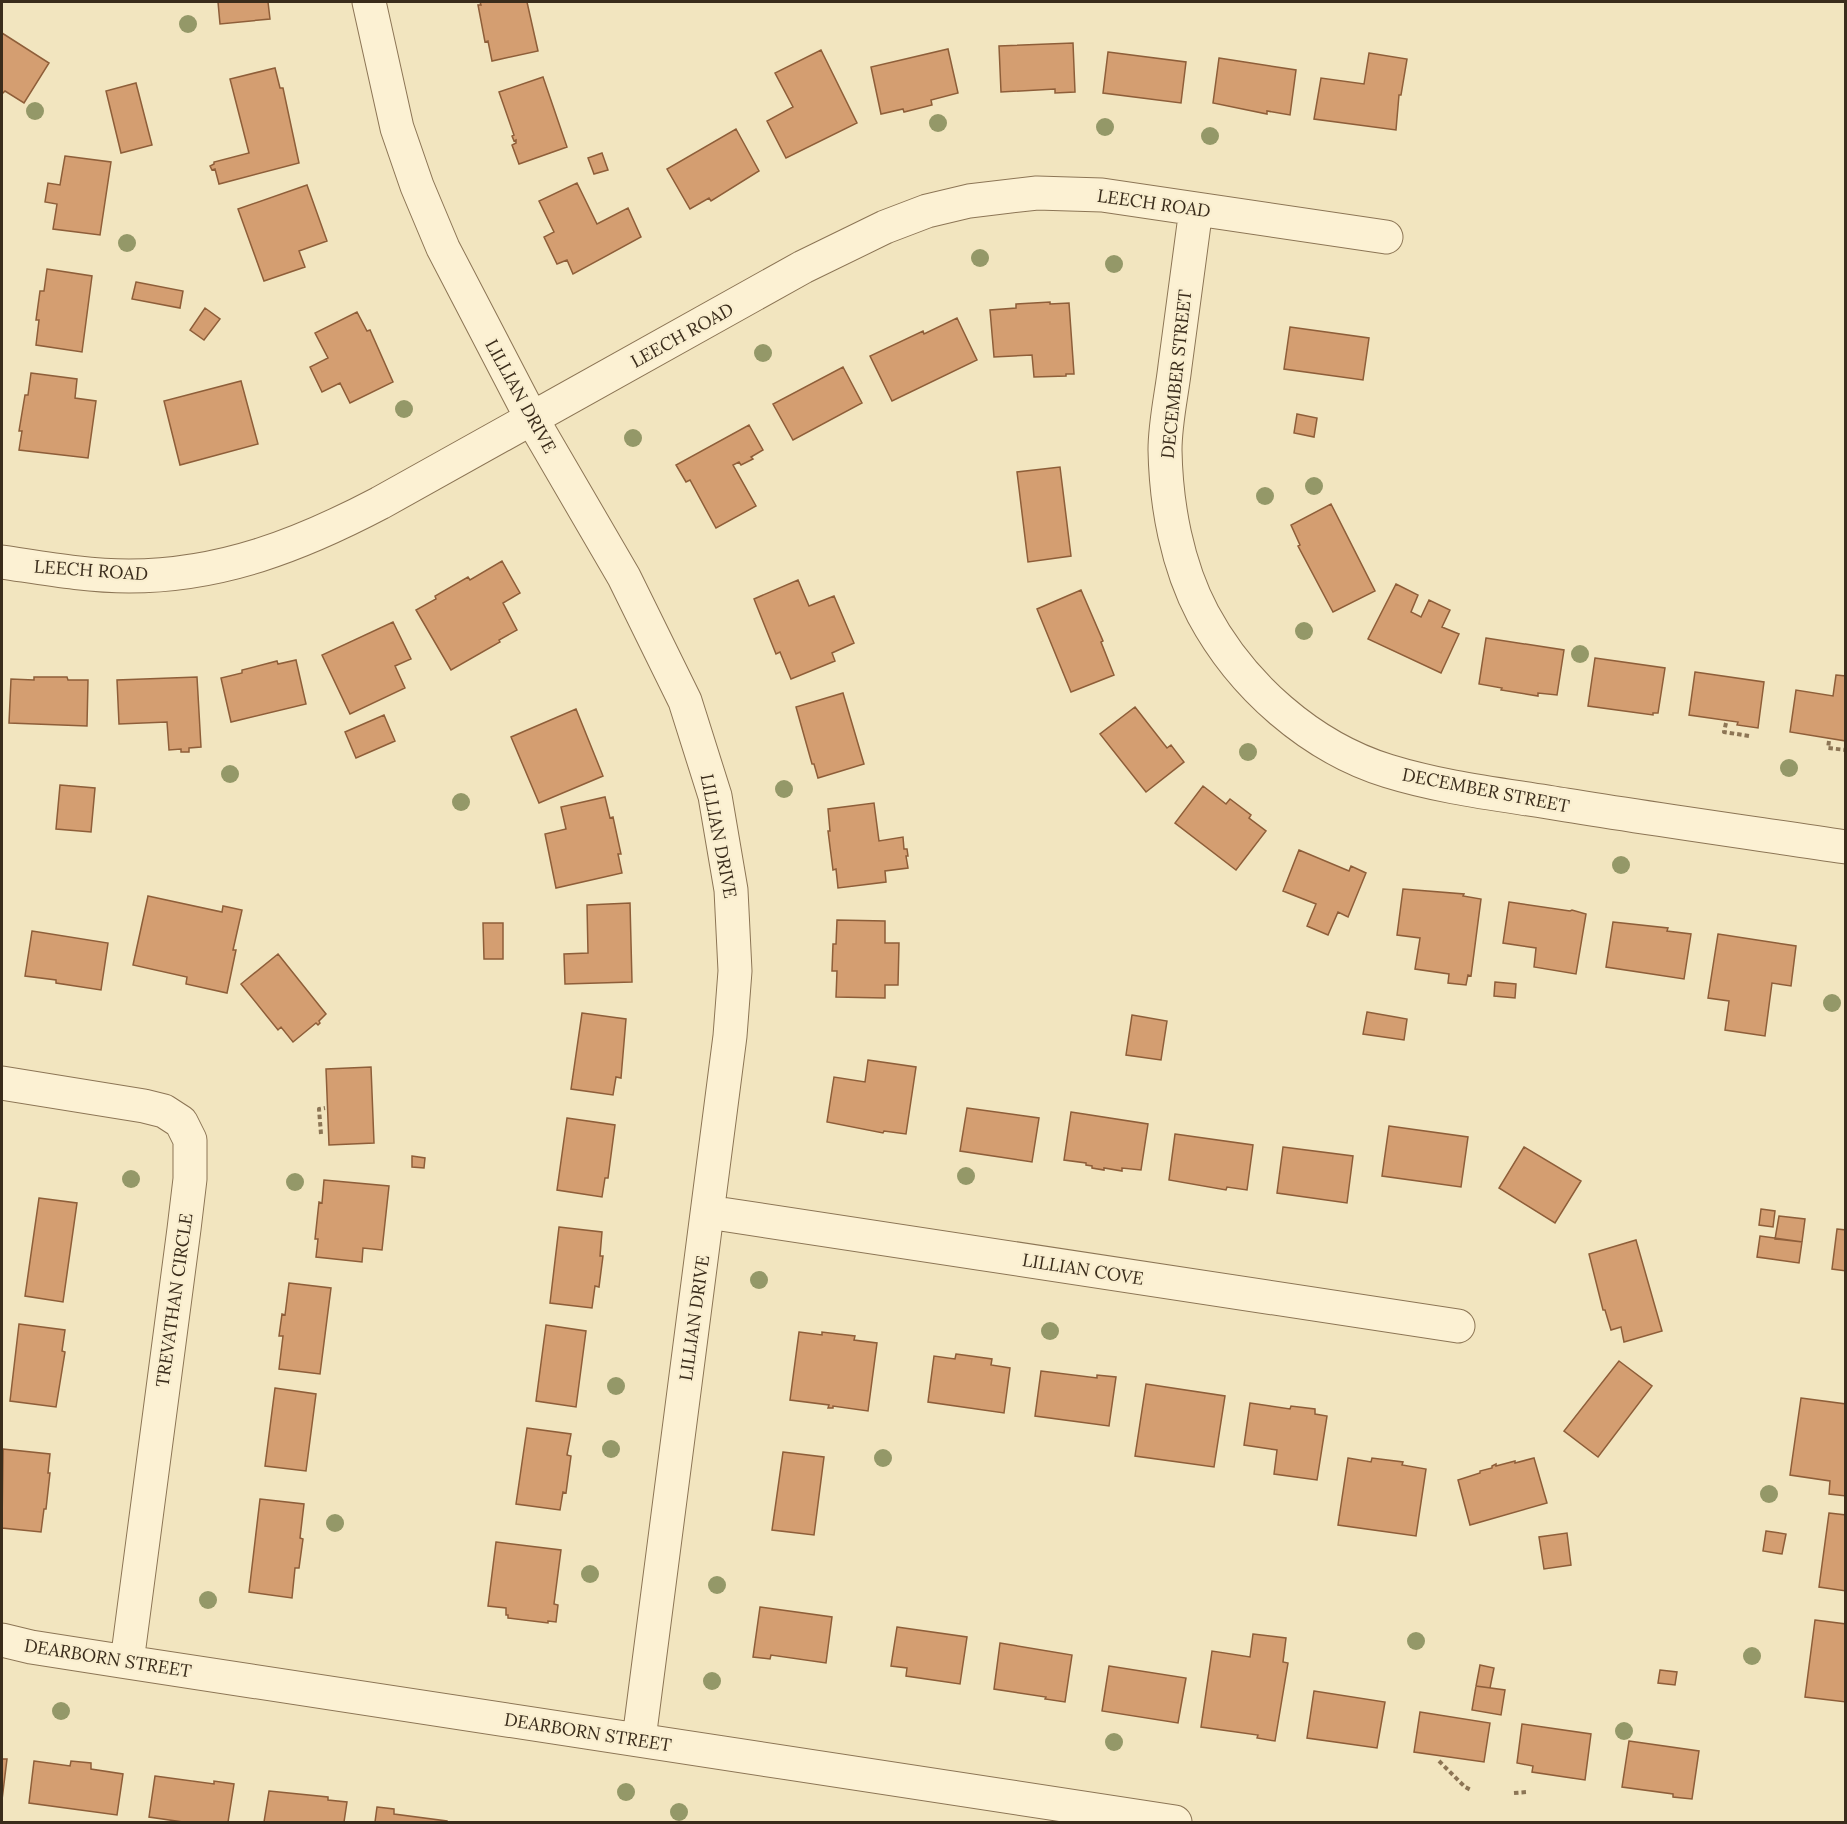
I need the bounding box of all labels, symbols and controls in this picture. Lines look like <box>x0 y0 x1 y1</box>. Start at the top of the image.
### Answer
street label: LEECH ROAD <box>1096 184 1212 222</box>
street label: DECEMBER STREET <box>1156 288 1196 460</box>
street label: LEECH ROAD <box>626 297 738 373</box>
street label: LILLIAN DRIVE <box>480 335 562 457</box>
street label: LEECH ROAD <box>33 555 149 585</box>
street label: DECEMBER STREET <box>1400 762 1572 818</box>
street label: LILLIAN DRIVE <box>696 772 742 900</box>
street label: TREVATHAN CIRCLE <box>150 1212 198 1388</box>
street label: LILLIAN COVE <box>1021 1248 1145 1290</box>
street label: LILLIAN DRIVE <box>674 1254 714 1382</box>
street label: DEARBORN STREET <box>23 1633 194 1683</box>
street label: DEARBORN STREET <box>503 1707 674 1757</box>

